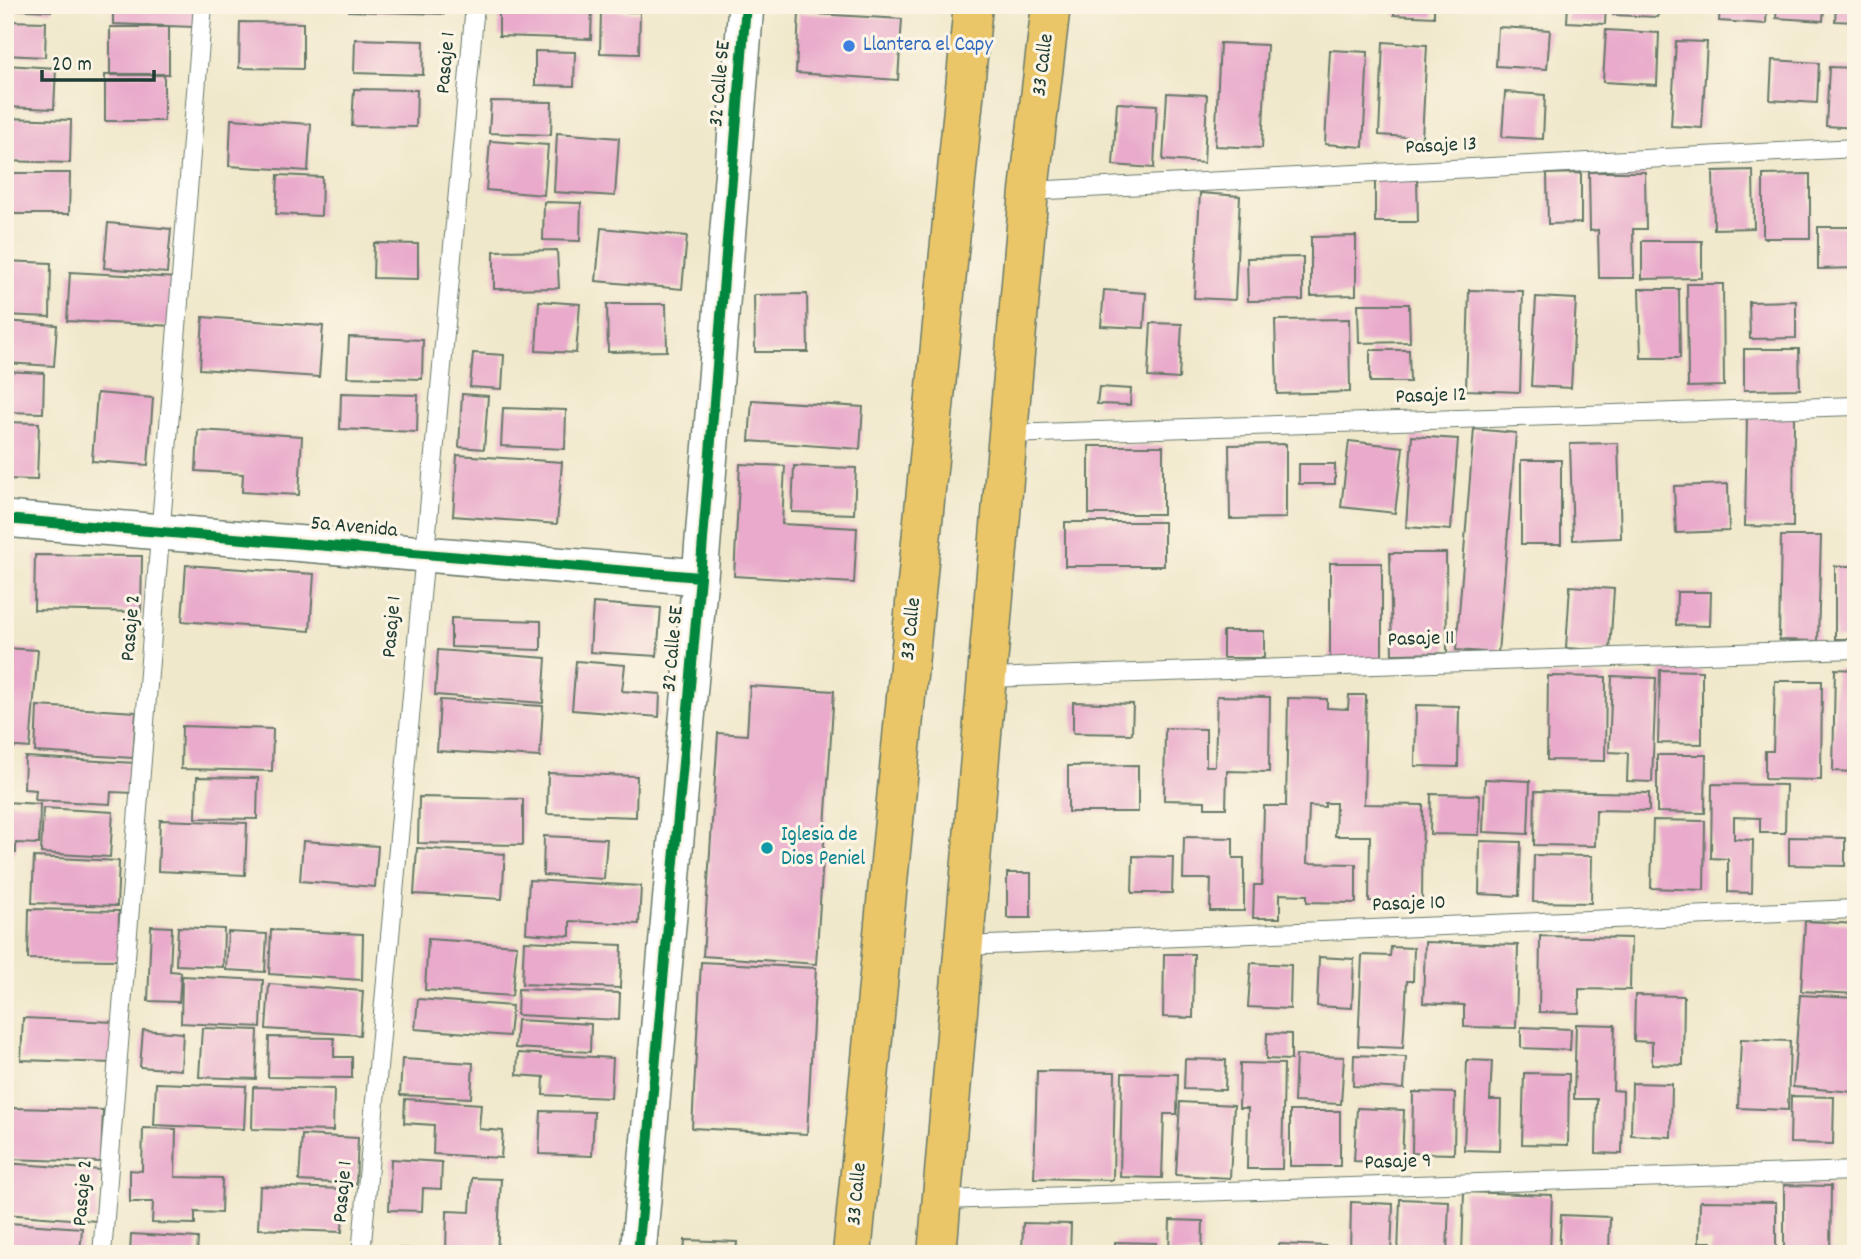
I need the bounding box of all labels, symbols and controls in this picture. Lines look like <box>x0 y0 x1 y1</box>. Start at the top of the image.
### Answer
street label: Pasaje 1 <box>429 31 465 95</box>
place label: Llantera el Capy <box>863 31 994 61</box>
street label: 33 Calle <box>1025 32 1063 98</box>
scale bar <box>42 38 154 82</box>
marker: Llantera el Capy <box>841 38 857 54</box>
street label: 32 Calle SE <box>702 39 740 128</box>
text: 20 m <box>52 51 92 81</box>
street label: Pasaje 13 <box>1404 130 1478 164</box>
street label: Pasaje 12 <box>1395 381 1467 413</box>
street label: 5a Avenida <box>309 509 400 547</box>
street label: Pasaje 2 <box>114 593 150 663</box>
street label: Pasaje 1 <box>375 595 411 659</box>
street label: 33 Calle <box>894 596 930 662</box>
street label: 32 Calle SE <box>655 604 693 693</box>
street label: Pasaje 11 <box>1387 624 1455 656</box>
place label: Iglesia de Dios Peniel <box>781 821 865 875</box>
marker: Iglesia de Dios Peniel <box>759 840 775 856</box>
street label: Pasaje 10 <box>1372 889 1446 921</box>
street label: Pasaje 9 <box>1364 1147 1432 1179</box>
street label: Pasaje 2 <box>66 1158 102 1228</box>
street label: Pasaje 1 <box>326 1160 362 1224</box>
street label: 33 Calle <box>840 1161 876 1227</box>

